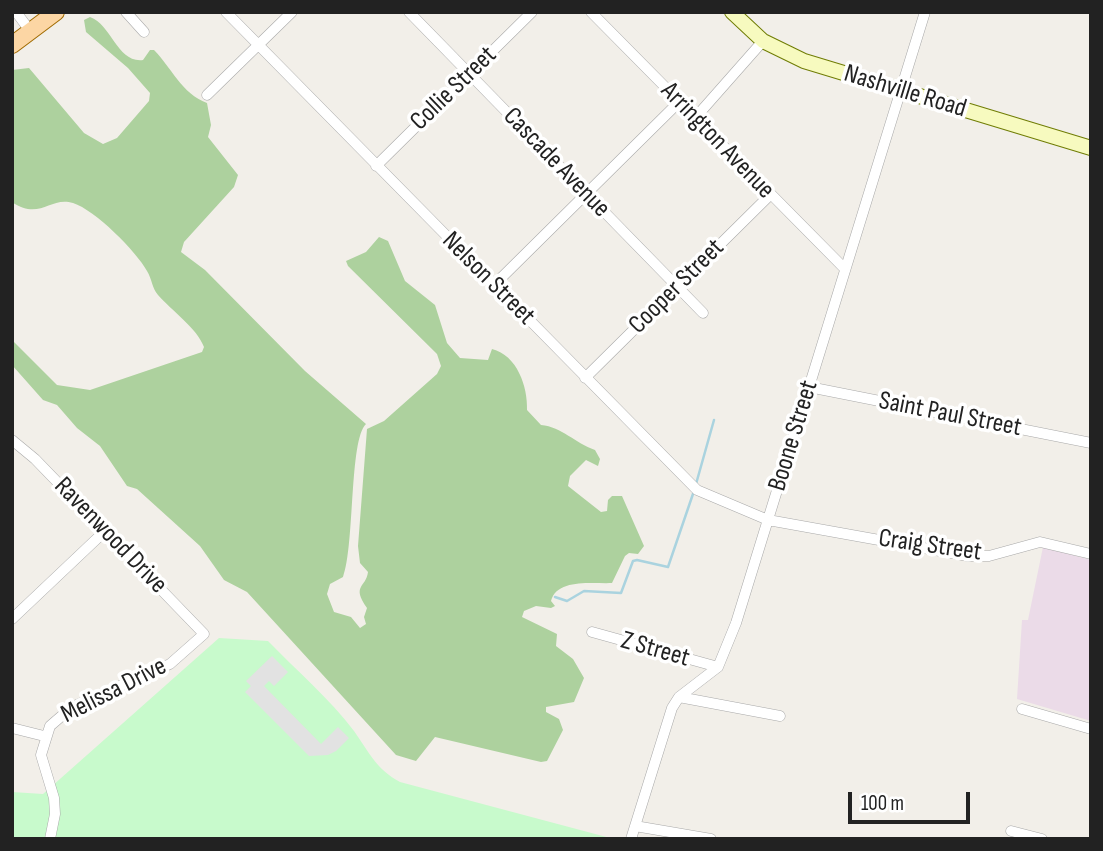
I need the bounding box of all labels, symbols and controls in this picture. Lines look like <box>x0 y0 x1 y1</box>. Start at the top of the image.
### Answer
street label: Collie Street <box>404 40 504 138</box>
street label: Nashville Road <box>840 59 970 125</box>
street label: Arrington Avenue <box>654 76 780 206</box>
street label: Cascade Avenue <box>496 102 616 224</box>
street label: Nelson Street <box>435 226 541 332</box>
street label: Cooper Street <box>623 233 731 341</box>
street label: Boone Street <box>762 377 826 495</box>
street label: Saint Paul Street <box>876 386 1024 444</box>
street label: Ravenwood Drive <box>47 471 173 601</box>
street label: Craig Street <box>876 523 984 569</box>
street label: Z Street <box>617 625 693 675</box>
street label: Melissa Drive <box>56 651 172 731</box>
scale bar <box>851 778 974 822</box>
text: 100 m <box>861 791 904 816</box>

